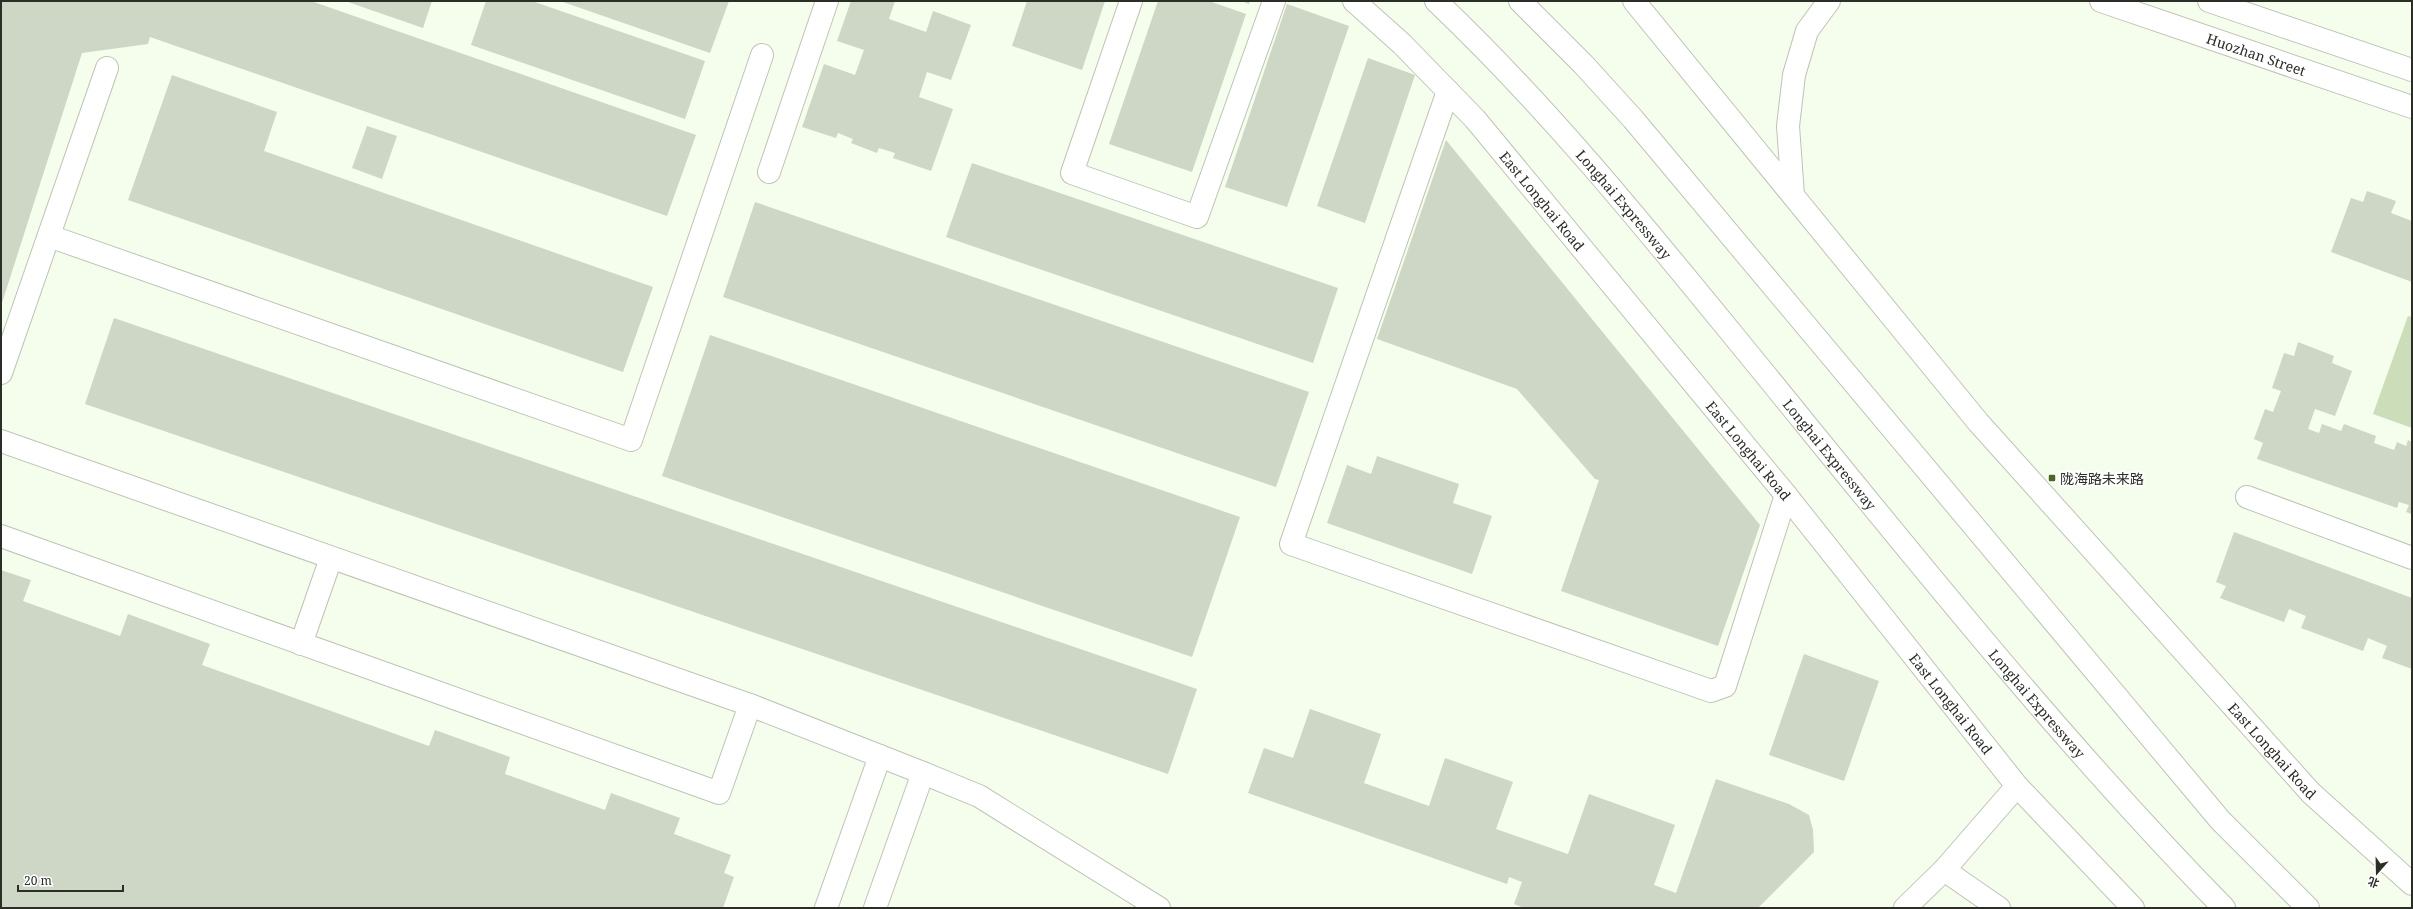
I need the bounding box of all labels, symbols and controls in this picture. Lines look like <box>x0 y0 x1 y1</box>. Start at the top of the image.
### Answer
street label: Huozhan Street <box>2204 28 2308 80</box>
street label: Longhai Expressway <box>1572 145 1676 263</box>
street label: East Longhai Road <box>1496 147 1589 255</box>
street label: Longhai Expressway <box>1779 395 1881 514</box>
street label: East Longhai Road <box>1702 397 1796 504</box>
place label: 陇海路未来路 <box>2060 469 2144 488</box>
marker: 陇海路未来路 <box>2047 473 2057 483</box>
street label: Longhai Expressway <box>1985 645 2090 762</box>
street label: East Longhai Road <box>1905 649 1997 758</box>
street label: East Longhai Road <box>2224 698 2321 803</box>
north arrow <box>2357 853 2397 893</box>
scale bar <box>18 867 123 893</box>
text: 20 m <box>24 872 52 889</box>
text: 北 <box>2366 874 2381 892</box>

